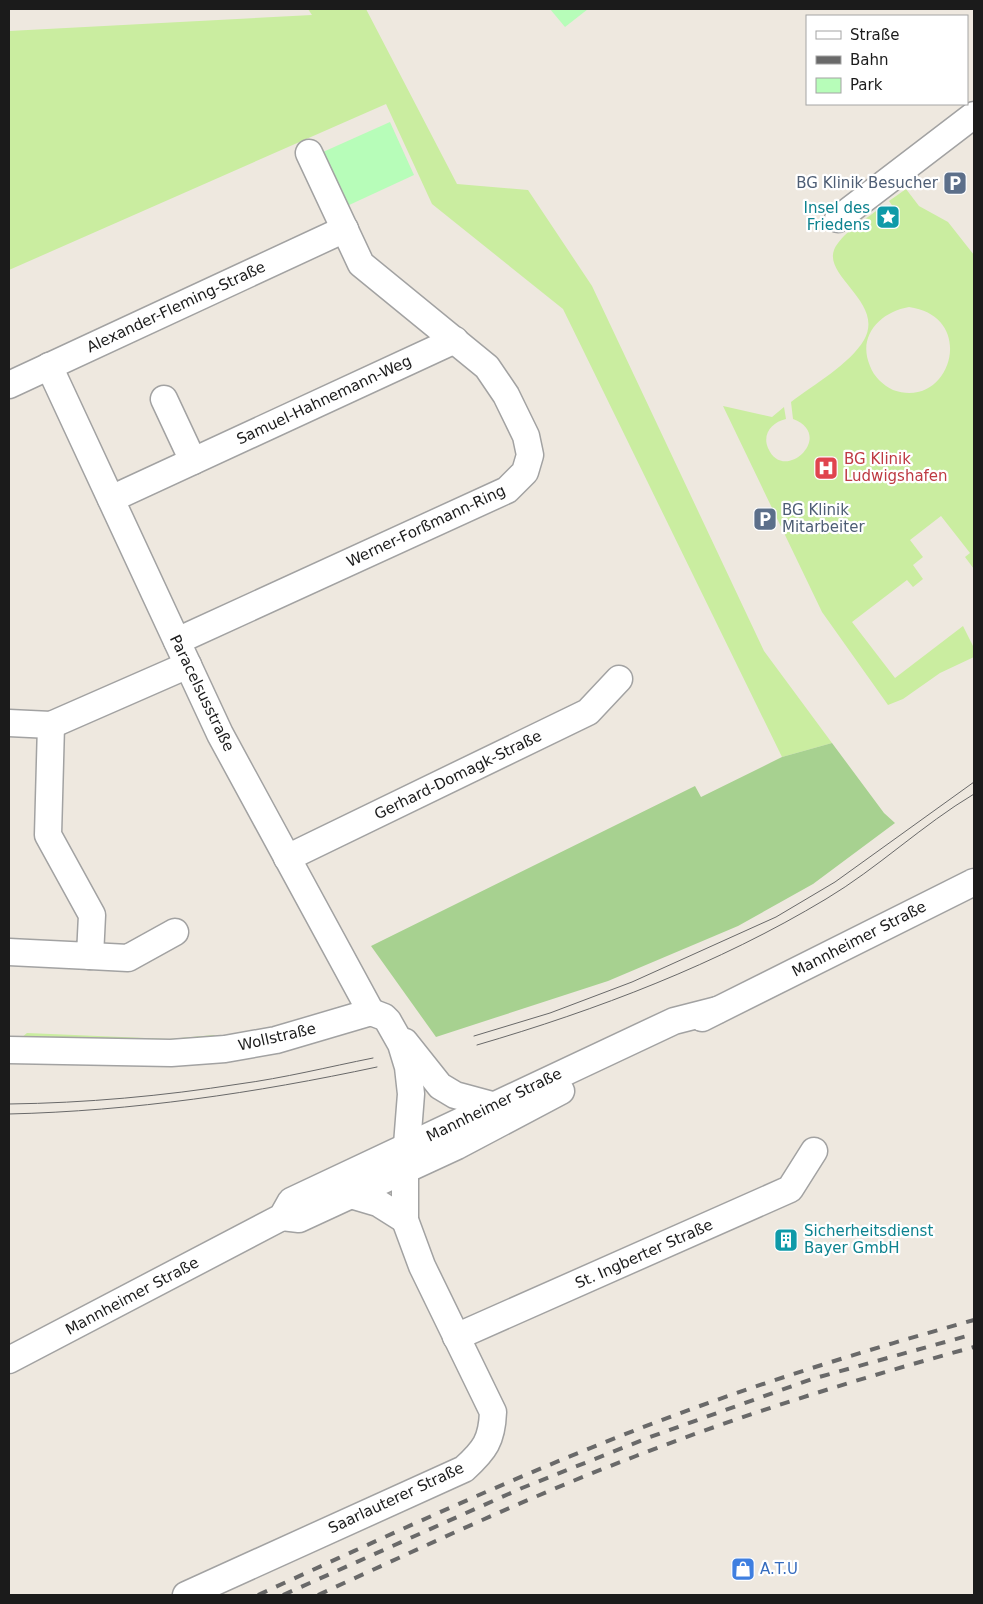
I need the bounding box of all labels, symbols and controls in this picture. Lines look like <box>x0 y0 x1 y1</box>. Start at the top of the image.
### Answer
legend <box>806 15 968 105</box>
text: Straße <box>850 26 899 44</box>
text: Bahn <box>850 51 889 69</box>
text: Park <box>850 76 883 94</box>
parking icon: BG Klinik Besucher <box>942 170 968 196</box>
place label: BG Klinik Besucher <box>796 174 939 192</box>
place label: Insel des Friedens <box>804 199 870 234</box>
place icon: Insel des Friedens <box>875 204 901 230</box>
street label: Alexander-Fleming-Straße <box>84 258 268 356</box>
street label: Samuel-Hahnemann-Weg <box>234 352 414 448</box>
place label: BG Klinik Ludwigshafen <box>844 450 948 485</box>
hospital icon: BG Klinik Ludwigshafen <box>813 455 839 481</box>
street label: Werner-Forßmann-Ring <box>344 481 508 571</box>
place label: BG Klinik Mitarbeiter <box>782 501 865 536</box>
parking icon: BG Klinik Mitarbeiter <box>752 506 778 532</box>
street label: Paracelsusstraße <box>166 632 238 754</box>
street label: Gerhard-Domagk-Straße <box>371 727 545 823</box>
street label: Mannheimer Straße <box>789 897 929 981</box>
street label: Wollstraße <box>236 1019 318 1055</box>
street label: Mannheimer Straße <box>423 1064 565 1146</box>
street label: St. Ingberter Straße <box>572 1216 716 1292</box>
place label: Sicherheitsdienst Bayer GmbH <box>804 1222 933 1257</box>
building icon: Sicherheitsdienst Bayer GmbH <box>773 1227 799 1253</box>
street label: Mannheimer Straße <box>62 1253 202 1339</box>
street label: Saarlauterer Straße <box>325 1459 467 1537</box>
shop icon: A.T.U <box>730 1556 756 1582</box>
place label: A.T.U <box>760 1560 798 1578</box>

